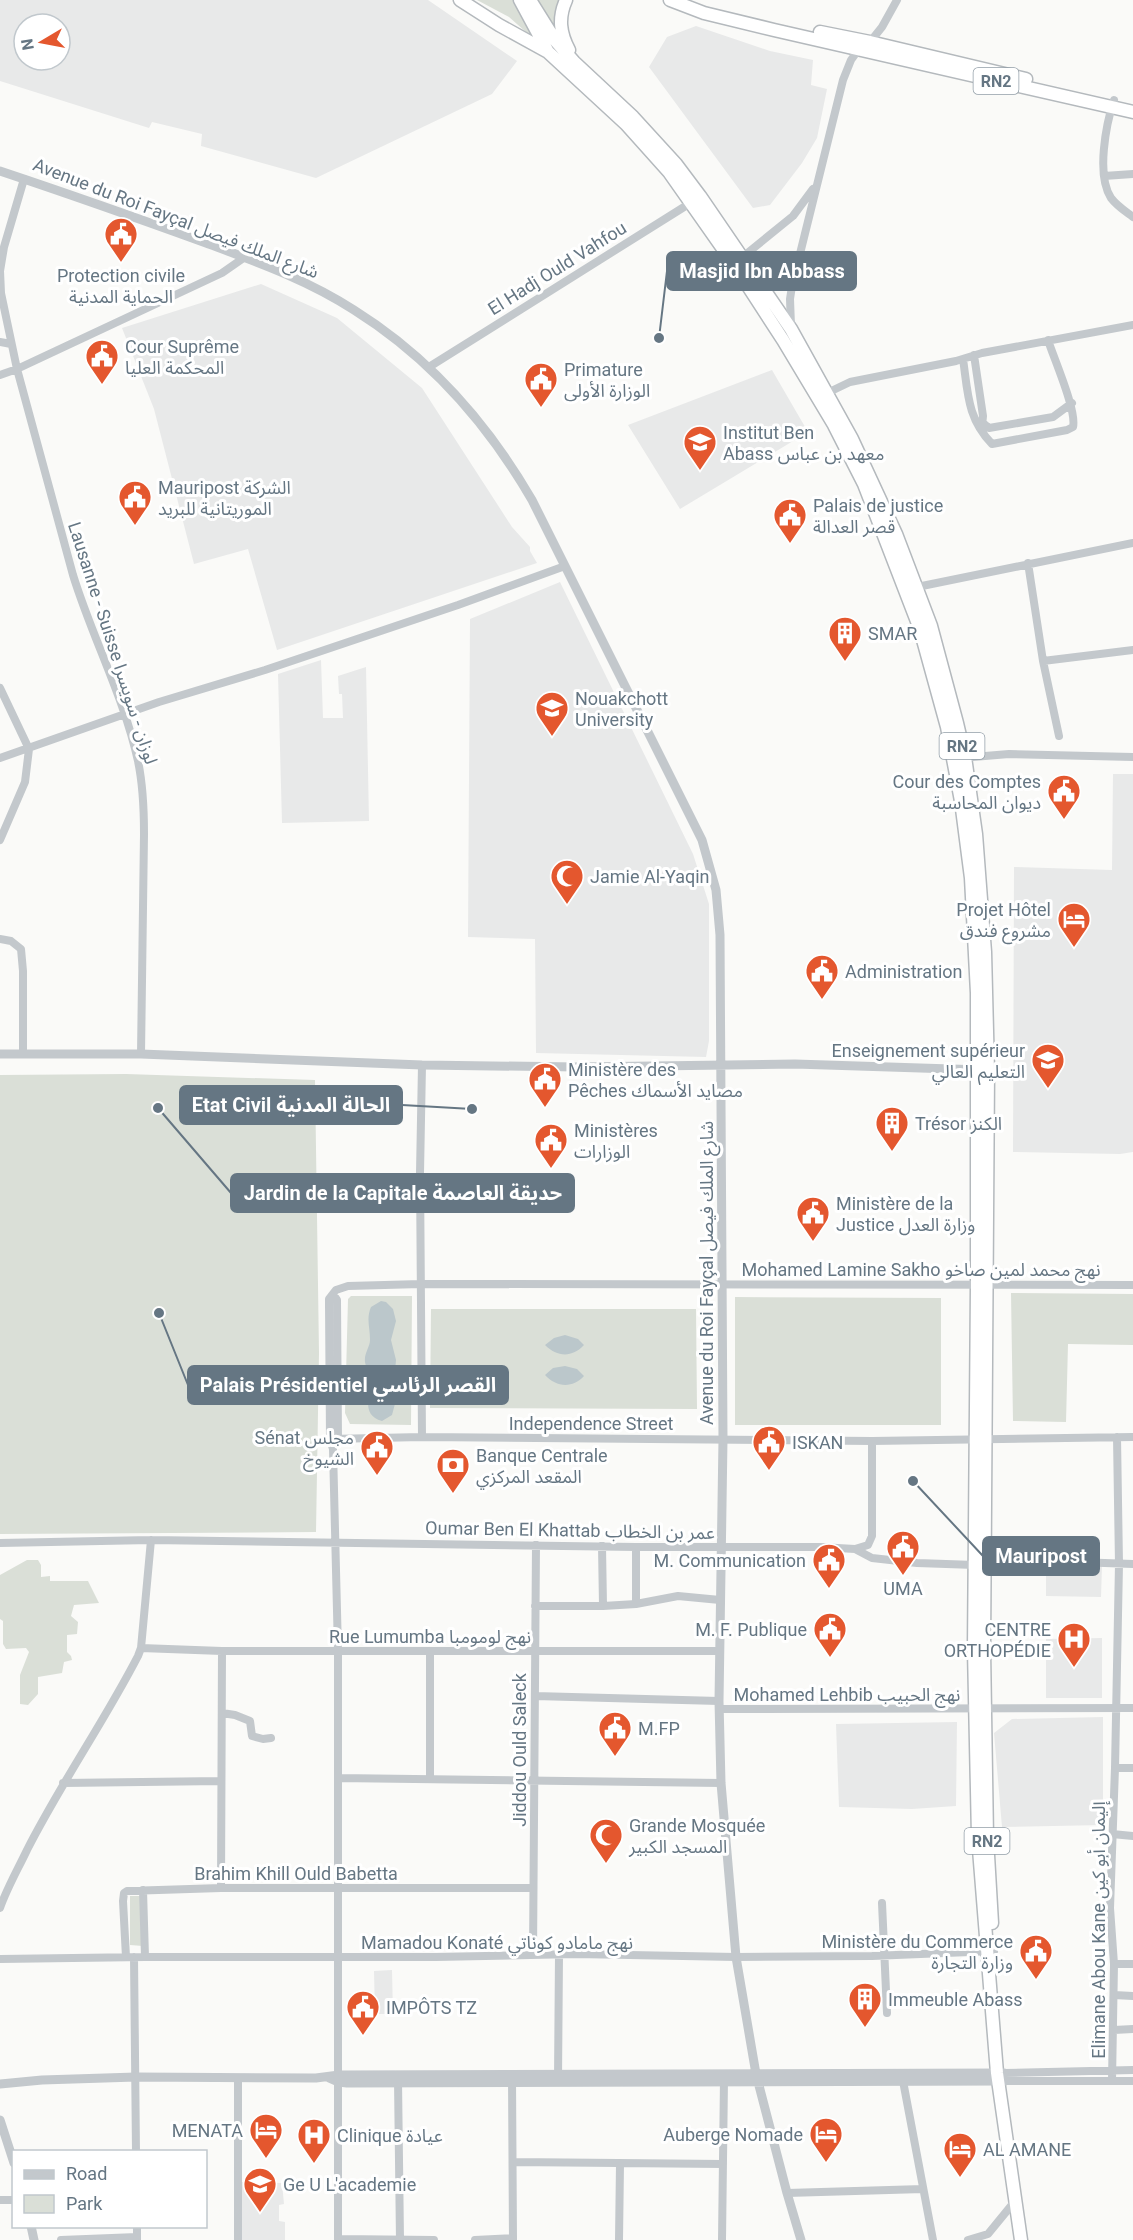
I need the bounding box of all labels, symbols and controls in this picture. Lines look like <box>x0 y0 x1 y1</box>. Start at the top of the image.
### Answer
north arrow <box>12 12 72 72</box>
text: N <box>17 37 38 52</box>
road number: RN2 <box>974 68 1018 94</box>
street label: Avenue du Roi Fayçal شارع الملك فيصل <box>29 154 322 286</box>
public building icon: Protection civile الحماية المدنية <box>103 216 139 263</box>
street label: El Hadj Ould Vahfou <box>484 217 630 319</box>
callout: Masjid Ibn Abbass <box>667 252 856 290</box>
text: Masjid Ibn Abbass <box>679 259 845 283</box>
place label: Protection civile الحماية المدنية <box>57 265 185 307</box>
place label: Cour Suprême المحكمة العليا <box>125 336 239 378</box>
public building icon: Cour Suprême المحكمة العليا <box>84 338 120 385</box>
place label: Primature الوزارة الأولى <box>564 359 650 402</box>
public building icon: Primature الوزارة الأولى <box>523 361 559 408</box>
place label: Institut Ben Abass معهد بن عباس <box>723 422 884 465</box>
school or university icon: Institut Ben Abass معهد بن عباس <box>682 424 718 471</box>
place label: Mauripost الشركة الموريتانية للبريد <box>158 477 291 520</box>
public building icon: Mauripost الشركة الموريتانية للبريد <box>117 479 153 526</box>
place label: Palais de justice قصر العدالة <box>813 495 943 538</box>
public building icon: Palais de justice قصر العدالة <box>772 497 808 544</box>
street label: Lausanne - Suisse لوزان - سويسرا <box>63 519 162 767</box>
building icon: SMAR <box>827 615 863 662</box>
place label: SMAR <box>868 623 917 644</box>
place label: Nouakchott University <box>575 688 668 730</box>
school or university icon: Nouakchott University <box>534 690 570 737</box>
road number: RN2 <box>940 733 984 759</box>
place label: Cour des Comptes ديوان المحاسبة <box>892 771 1041 814</box>
public building icon: Cour des Comptes ديوان المحاسبة <box>1046 773 1082 820</box>
mosque icon: Jamie Al-Yaqin <box>549 858 585 905</box>
place label: Jamie Al-Yaqin <box>590 866 710 887</box>
place label: Projet Hôtel مشروع فندق <box>956 899 1051 945</box>
hotel icon: Projet Hôtel مشروع فندق <box>1056 901 1092 948</box>
public building icon: Administration <box>804 953 840 1000</box>
place label: Administration <box>845 961 963 982</box>
place label: Enseignement supérieur التعليم العالي <box>831 1040 1025 1085</box>
school or university icon: Enseignement supérieur التعليم العالي <box>1030 1042 1066 1089</box>
place label: Ministère des Pêches مصايد الأسماك <box>568 1059 743 1101</box>
public building icon: Ministère des Pêches مصايد الأسماك <box>527 1061 563 1108</box>
callout: Etat Civil الحالة المدنية <box>180 1086 402 1124</box>
text: Etat Civil الحالة المدنية <box>192 1093 390 1117</box>
building icon: Trésor الكنز <box>874 1105 910 1152</box>
place label: Trésor الكنز <box>915 1113 1002 1135</box>
place label: Ministères الوزارات <box>574 1120 658 1163</box>
street label: Avenue du Roi Fayçal شارع الملك فيصل <box>696 1121 721 1425</box>
public building icon: Ministères الوزارات <box>533 1122 569 1169</box>
callout: Jardin de la Capitale حديقة العاصمة <box>231 1174 574 1212</box>
text: Jardin de la Capitale حديقة العاصمة <box>244 1181 563 1205</box>
place label: Ministère de la Justice وزارة العدل <box>836 1193 975 1236</box>
public building icon: Ministère de la Justice وزارة العدل <box>795 1195 831 1242</box>
street label: Mohamed Lamine Sakho نهج محمد لمين صاخو <box>742 1259 1100 1283</box>
callout: Palais Présidentiel القصر الرئاسي <box>188 1366 508 1404</box>
text: Palais Présidentiel القصر الرئاسي <box>200 1373 496 1402</box>
street label: Independence Street <box>509 1413 673 1434</box>
public building icon: ISKAN <box>751 1424 787 1471</box>
place label: Sénat مجلس الشيوخ <box>255 1427 354 1472</box>
public building icon: Sénat مجلس الشيوخ <box>359 1429 395 1476</box>
place label: ISKAN <box>792 1432 843 1453</box>
place label: Banque Centrale المقعد المركزي <box>476 1445 608 1490</box>
bank icon: Banque Centrale المقعد المركزي <box>435 1447 471 1494</box>
street label: Oumar Ben El Khattab عمر بن الخطاب <box>425 1517 715 1544</box>
public building icon: UMA <box>885 1529 921 1576</box>
callout: Mauripost <box>983 1537 1099 1575</box>
public building icon: M. Communication <box>811 1542 847 1589</box>
text: Mauripost <box>995 1544 1087 1568</box>
place label: M. Communication <box>654 1550 806 1571</box>
place label: UMA <box>883 1578 923 1599</box>
public building icon: M. F. Publique <box>812 1611 848 1658</box>
place label: M. F. Publique <box>695 1619 807 1640</box>
place label: CENTRE ORTHOPÉDIE <box>944 1619 1051 1661</box>
hospital icon: CENTRE ORTHOPÉDIE <box>1056 1621 1092 1668</box>
street label: Rue Lumumba نهج لومومبا <box>329 1626 531 1650</box>
street label: Jiddou Ould Saleck <box>509 1672 530 1827</box>
street label: Mohamed Lehbib نهج الحبيب <box>734 1684 960 1708</box>
public building icon: M.FP <box>597 1710 633 1757</box>
place label: M.FP <box>638 1718 680 1739</box>
street label: Elimane Abou Kane إليمان أبو كين <box>1087 1801 1111 2059</box>
place label: Grande Mosquée المسجد الكبير <box>628 1815 765 1858</box>
mosque icon: Grande Mosquée المسجد الكبير <box>588 1817 624 1864</box>
road number: RN2 <box>964 1828 1010 1854</box>
street label: Brahim Khill Ould Babetta <box>194 1863 398 1884</box>
place label: Ministère du Commerce وزارة التجارة <box>821 1931 1013 1974</box>
street label: Mamadou Konaté نهج مامادو كوناتي <box>361 1932 633 1956</box>
public building icon: Ministère du Commerce وزارة التجارة <box>1018 1933 1054 1980</box>
building icon: Immeuble Abass <box>847 1981 883 2028</box>
public building icon: IMPÔTS TZ <box>345 1989 381 2036</box>
place label: Immeuble Abass <box>888 1989 1023 2010</box>
place label: IMPÔTS TZ <box>386 1997 477 2018</box>
hotel icon: MENATA <box>248 2112 284 2159</box>
hotel icon: Auberge Nomade <box>808 2116 844 2163</box>
hospital icon: Clinique عيادة <box>296 2117 332 2164</box>
place label: MENATA <box>172 2120 243 2141</box>
place label: Auberge Nomade <box>663 2124 803 2145</box>
place label: Clinique عيادة <box>337 2125 443 2146</box>
hotel icon: AL AMANE <box>942 2131 978 2178</box>
place label: AL AMANE <box>983 2139 1071 2160</box>
legend <box>12 2150 207 2228</box>
text: Road <box>66 2163 107 2184</box>
school or university icon: Ge U L'academie <box>242 2166 278 2213</box>
place label: Ge U L'academie <box>283 2174 416 2195</box>
text: Park <box>66 2193 103 2214</box>

